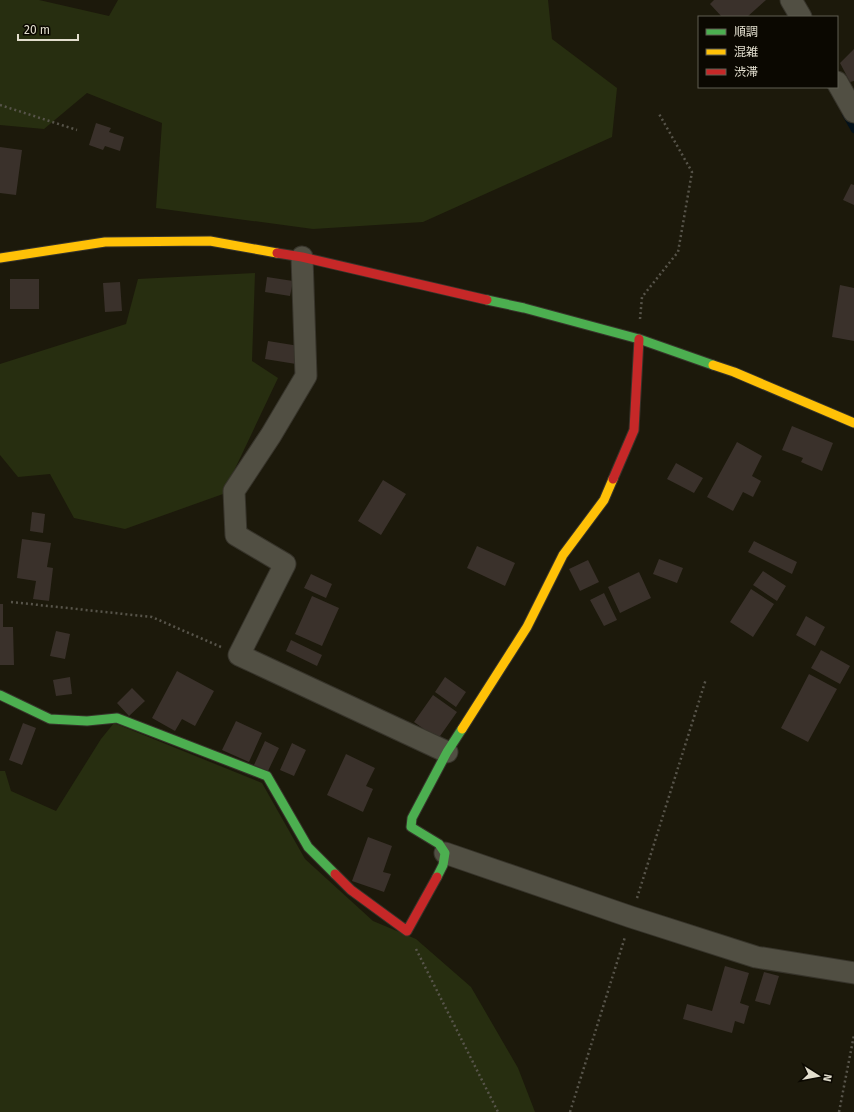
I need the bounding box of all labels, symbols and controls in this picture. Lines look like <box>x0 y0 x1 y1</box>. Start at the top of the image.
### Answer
scale bar <box>18 16 78 42</box>
legend <box>698 16 838 88</box>
text: 20 m <box>24 23 50 37</box>
text: 順調 <box>734 25 758 39</box>
text: 混雑 <box>734 45 758 59</box>
text: 渋滞 <box>734 65 758 79</box>
north arrow <box>798 1056 838 1096</box>
text: N <box>820 1073 834 1083</box>

